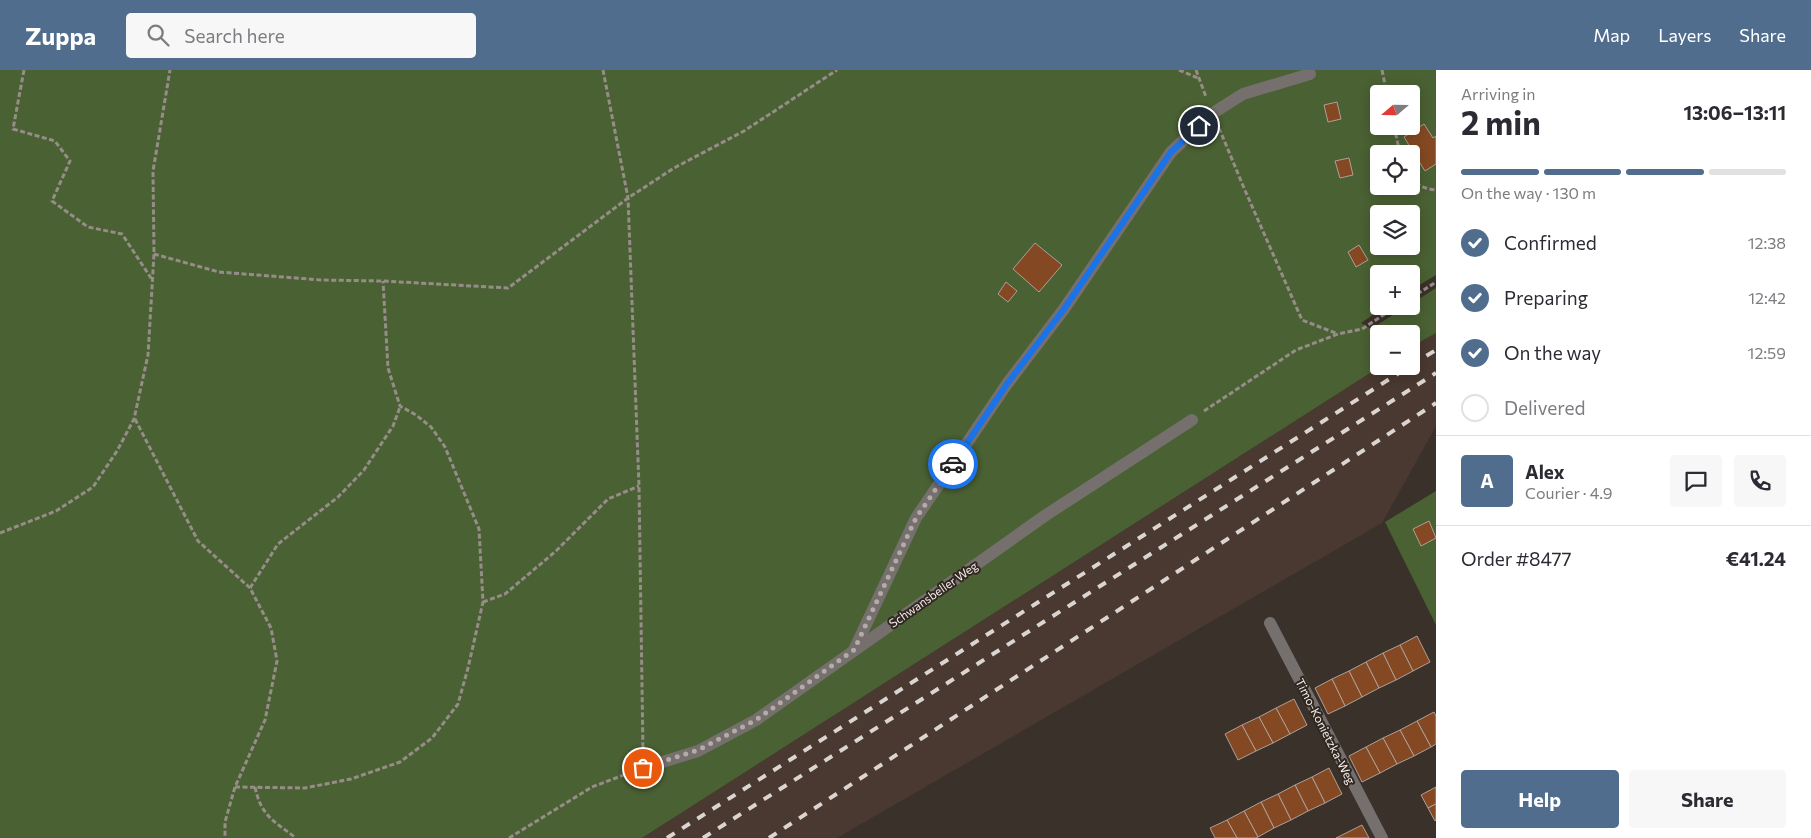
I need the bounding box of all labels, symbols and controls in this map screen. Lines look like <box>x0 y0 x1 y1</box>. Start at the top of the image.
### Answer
search box <box>126 13 476 58</box>
text: Zuppa <box>25 21 96 50</box>
icon: search <box>144 21 172 49</box>
text: Search here <box>184 24 285 47</box>
text: Map <box>1593 24 1630 46</box>
text: Layers <box>1658 24 1711 46</box>
text: Share <box>1739 24 1786 46</box>
text: Arriving in <box>1461 84 1535 103</box>
north arrow <box>1370 85 1420 135</box>
map controls <box>1370 85 1420 375</box>
text: 13:06–13:11 <box>1683 101 1786 124</box>
text: 2 min <box>1461 102 1541 142</box>
pin <box>1178 105 1220 147</box>
icon: home <box>1185 112 1213 140</box>
button: locate <box>1370 145 1420 195</box>
text: On the way · 130 m <box>1461 183 1596 202</box>
button: layers <box>1370 205 1420 255</box>
icon: check <box>1461 229 1489 257</box>
text: Confirmed <box>1504 231 1597 254</box>
text: 12:38 <box>1748 233 1786 252</box>
button: + <box>1370 265 1420 315</box>
icon: check <box>1461 284 1489 312</box>
text: Preparing <box>1504 286 1588 309</box>
text: 12:42 <box>1748 288 1786 307</box>
button: − <box>1370 325 1420 375</box>
icon: check <box>1461 339 1489 367</box>
text: On the way <box>1504 341 1601 364</box>
text: 12:59 <box>1748 343 1786 362</box>
text: Delivered <box>1504 396 1585 419</box>
courier <box>928 439 978 489</box>
icon: car <box>939 450 967 478</box>
button: chat <box>1670 455 1722 507</box>
button: phone <box>1734 455 1786 507</box>
text: Alex <box>1525 460 1565 483</box>
text: A <box>1480 469 1494 492</box>
text: Courier · 4.9 <box>1525 483 1612 502</box>
text: Order #8477 <box>1461 547 1572 570</box>
text: €41.24 <box>1726 547 1786 570</box>
street label: Schwansbeller Weg <box>886 558 980 630</box>
street label: Timo-Konietzka-Weg <box>1293 676 1359 787</box>
pin <box>622 747 664 789</box>
icon: bag <box>629 754 657 782</box>
button: Help <box>1461 770 1619 828</box>
button: Share <box>1629 770 1786 828</box>

